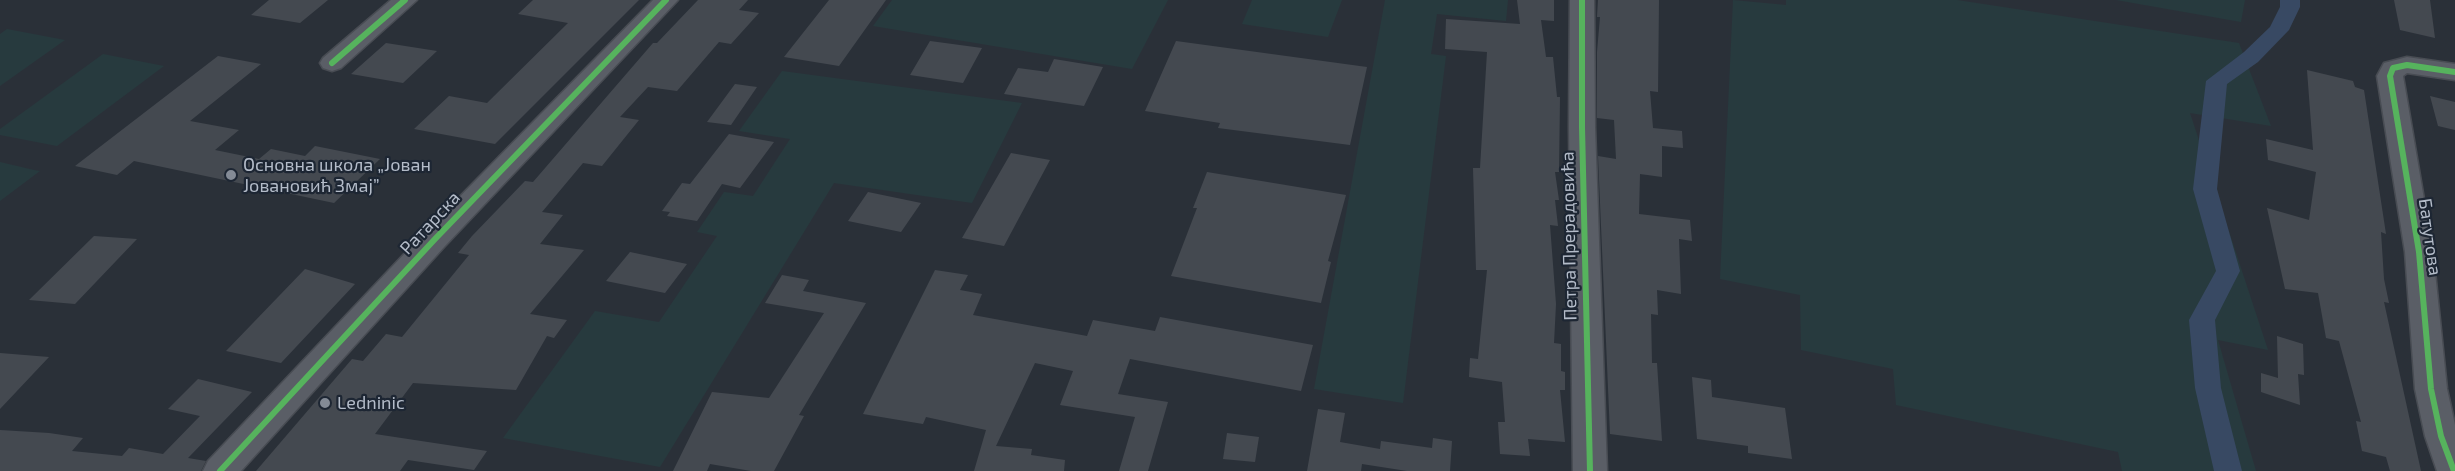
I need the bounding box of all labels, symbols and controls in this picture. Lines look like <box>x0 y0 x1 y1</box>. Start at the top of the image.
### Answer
street label: Петра Прерадовића <box>1557 151 1581 321</box>
place label: Основна школа „Јован Јовановић Змај” <box>243 154 431 196</box>
marker: Основна школа „Јован Јовановић Змај” <box>224 168 238 182</box>
street label: Ратарска <box>395 187 465 259</box>
street label: Батутова <box>2414 197 2446 277</box>
place label: Ledninic <box>337 392 405 414</box>
marker: Ledninic <box>318 396 332 410</box>

